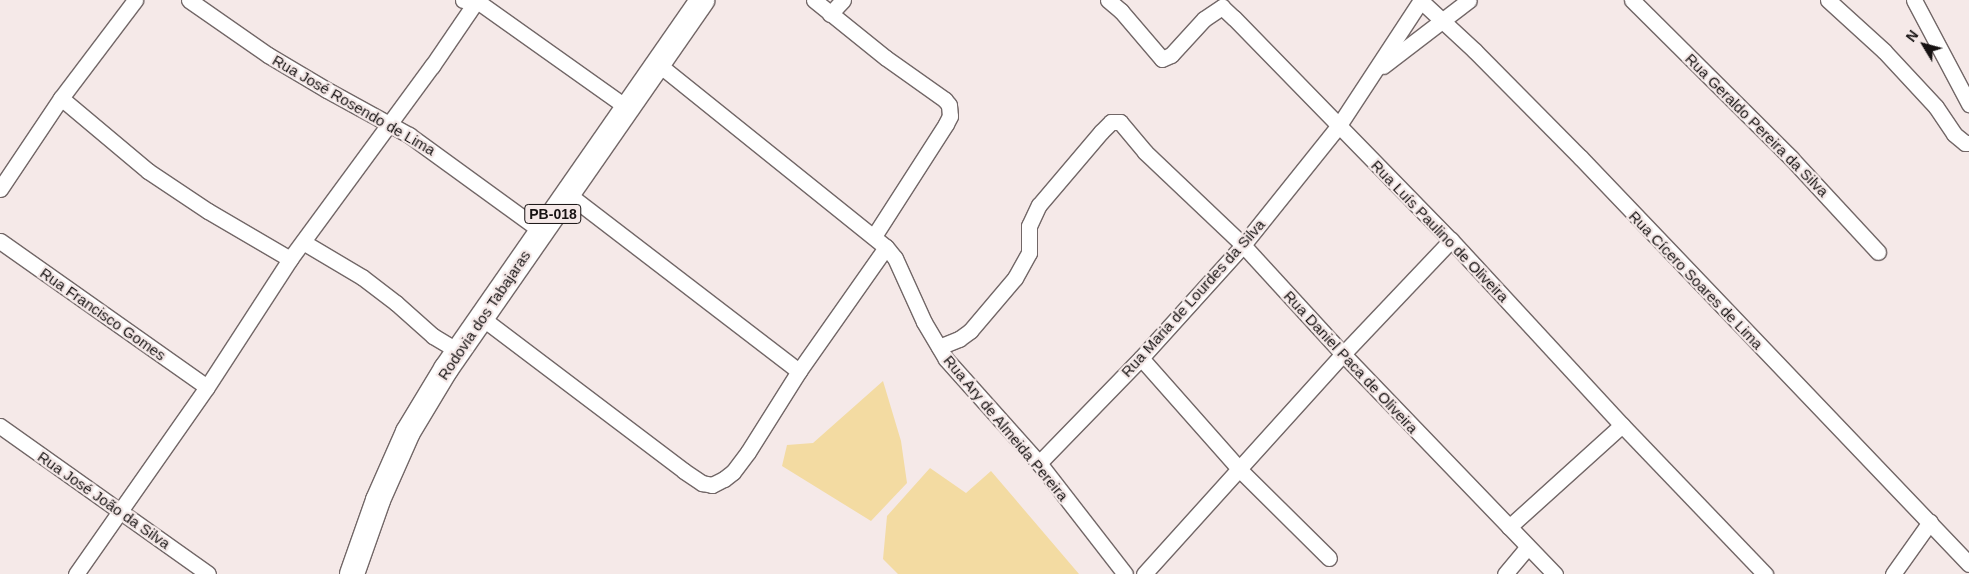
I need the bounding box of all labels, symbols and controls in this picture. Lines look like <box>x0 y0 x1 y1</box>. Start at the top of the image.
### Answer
north arrow <box>1899 20 1949 70</box>
text: N <box>1903 27 1921 45</box>
street label: Rua Geraldo Pereira da Silva <box>1682 50 1832 200</box>
street label: Rua José Rosendo de Lima <box>269 51 439 159</box>
street label: Rua Luís Paulino de Oliveira <box>1367 156 1513 306</box>
road number: PB-018 <box>524 202 582 225</box>
street label: Rua Cícero Soares de Lima <box>1625 207 1767 353</box>
street label: Rua Maria de Lourdes da Silva <box>1117 215 1269 381</box>
street label: Rodovia dos Tabajaras <box>434 247 534 383</box>
street label: Rua Francisco Gomes <box>37 264 169 364</box>
street label: Rua Daniel Paca de Oliveira <box>1280 287 1422 437</box>
street label: Rua Ary de Almeida Pereira <box>939 351 1073 505</box>
street label: Rua José João da Silva <box>34 447 174 553</box>

